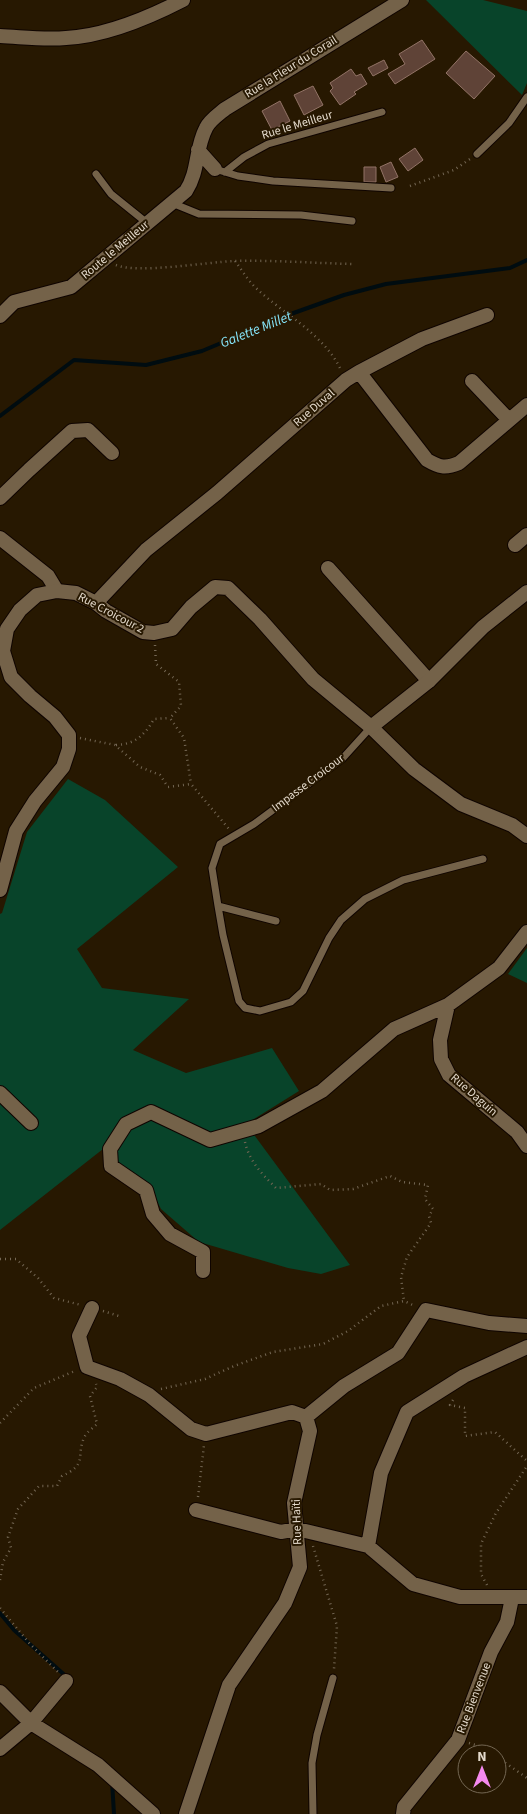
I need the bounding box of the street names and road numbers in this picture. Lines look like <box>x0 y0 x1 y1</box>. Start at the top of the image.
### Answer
street label: Rue la Fleur du Corail <box>241 32 341 102</box>
street label: Rue le Meilleur <box>259 106 335 144</box>
street label: Route le Meilleur <box>77 216 153 283</box>
street label: Rue Duval <box>290 385 338 431</box>
street label: Rue Croicour 2 <box>75 588 147 638</box>
street label: Impasse Croicour <box>268 750 348 816</box>
street label: Rue Daguin <box>447 1070 501 1120</box>
street label: Rue Haïti <box>288 1499 306 1545</box>
street label: Rue Bienvenue <box>453 1660 495 1736</box>

